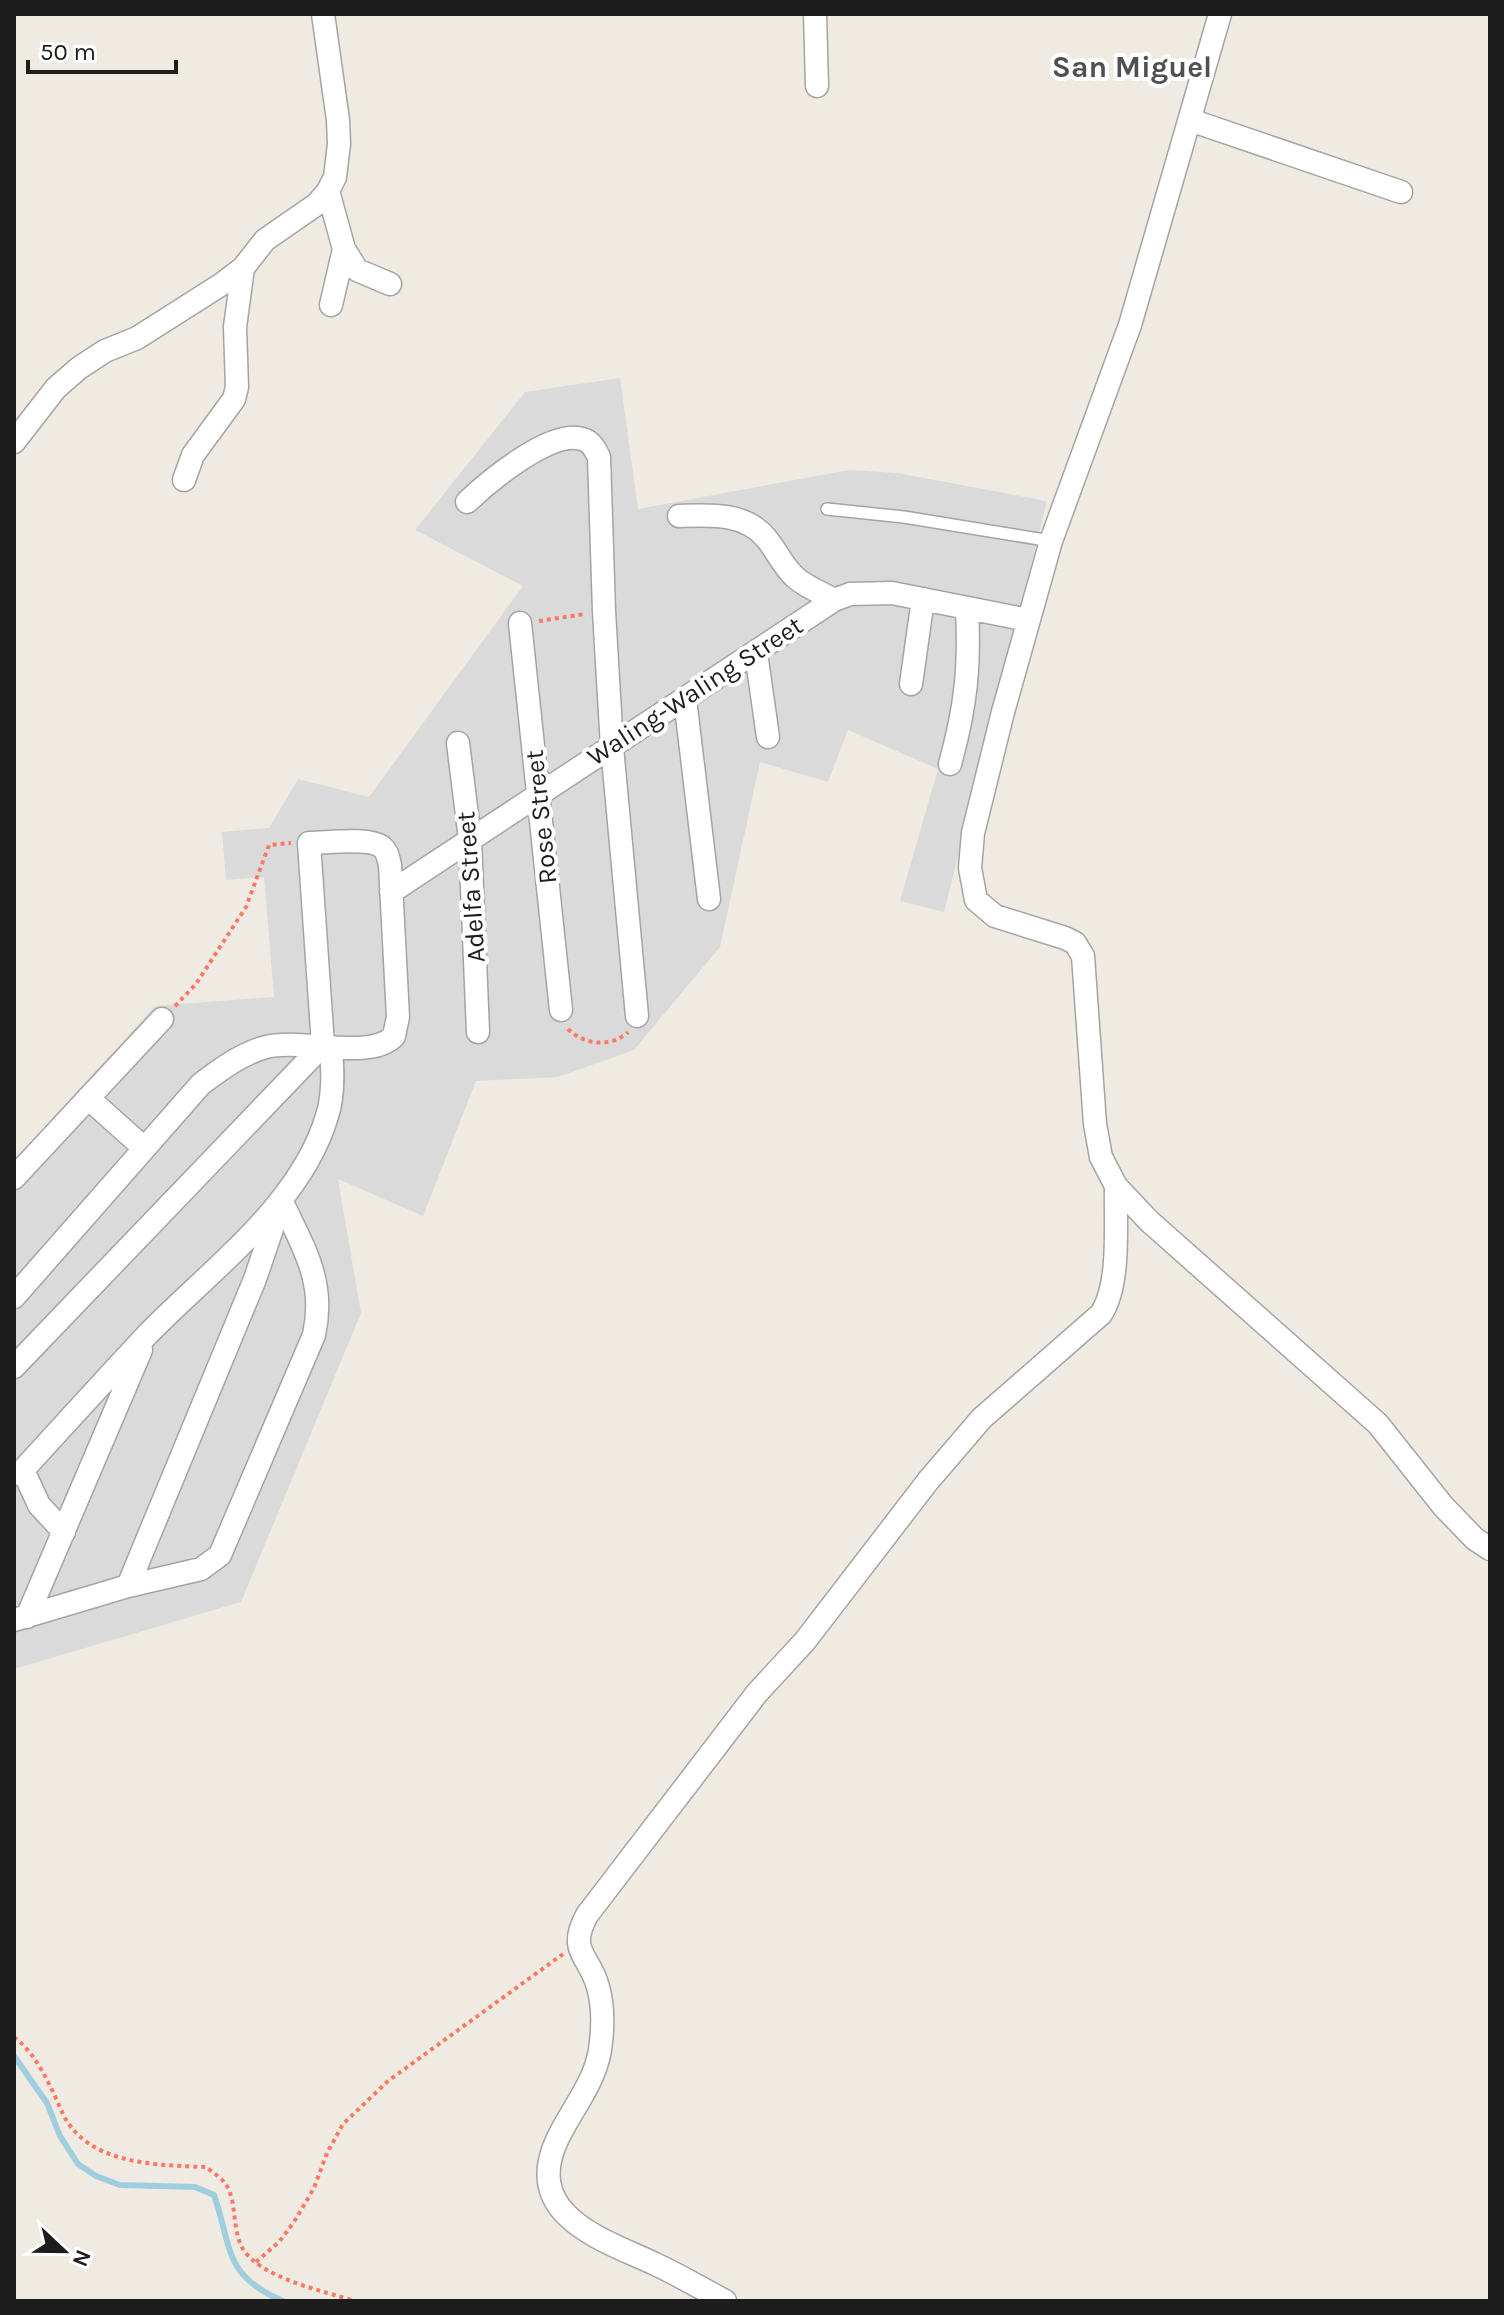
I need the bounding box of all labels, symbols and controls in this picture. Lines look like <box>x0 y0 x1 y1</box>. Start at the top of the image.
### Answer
scale bar <box>28 24 176 74</box>
text: 50 m <box>40 38 96 66</box>
district label: San Miguel <box>1052 49 1212 85</box>
street label: Waling-Waling Street <box>581 610 809 772</box>
street label: Rose Street <box>519 748 563 886</box>
street label: Adelfa Street <box>450 810 492 964</box>
north arrow <box>24 2211 104 2291</box>
text: N <box>67 2246 97 2270</box>

